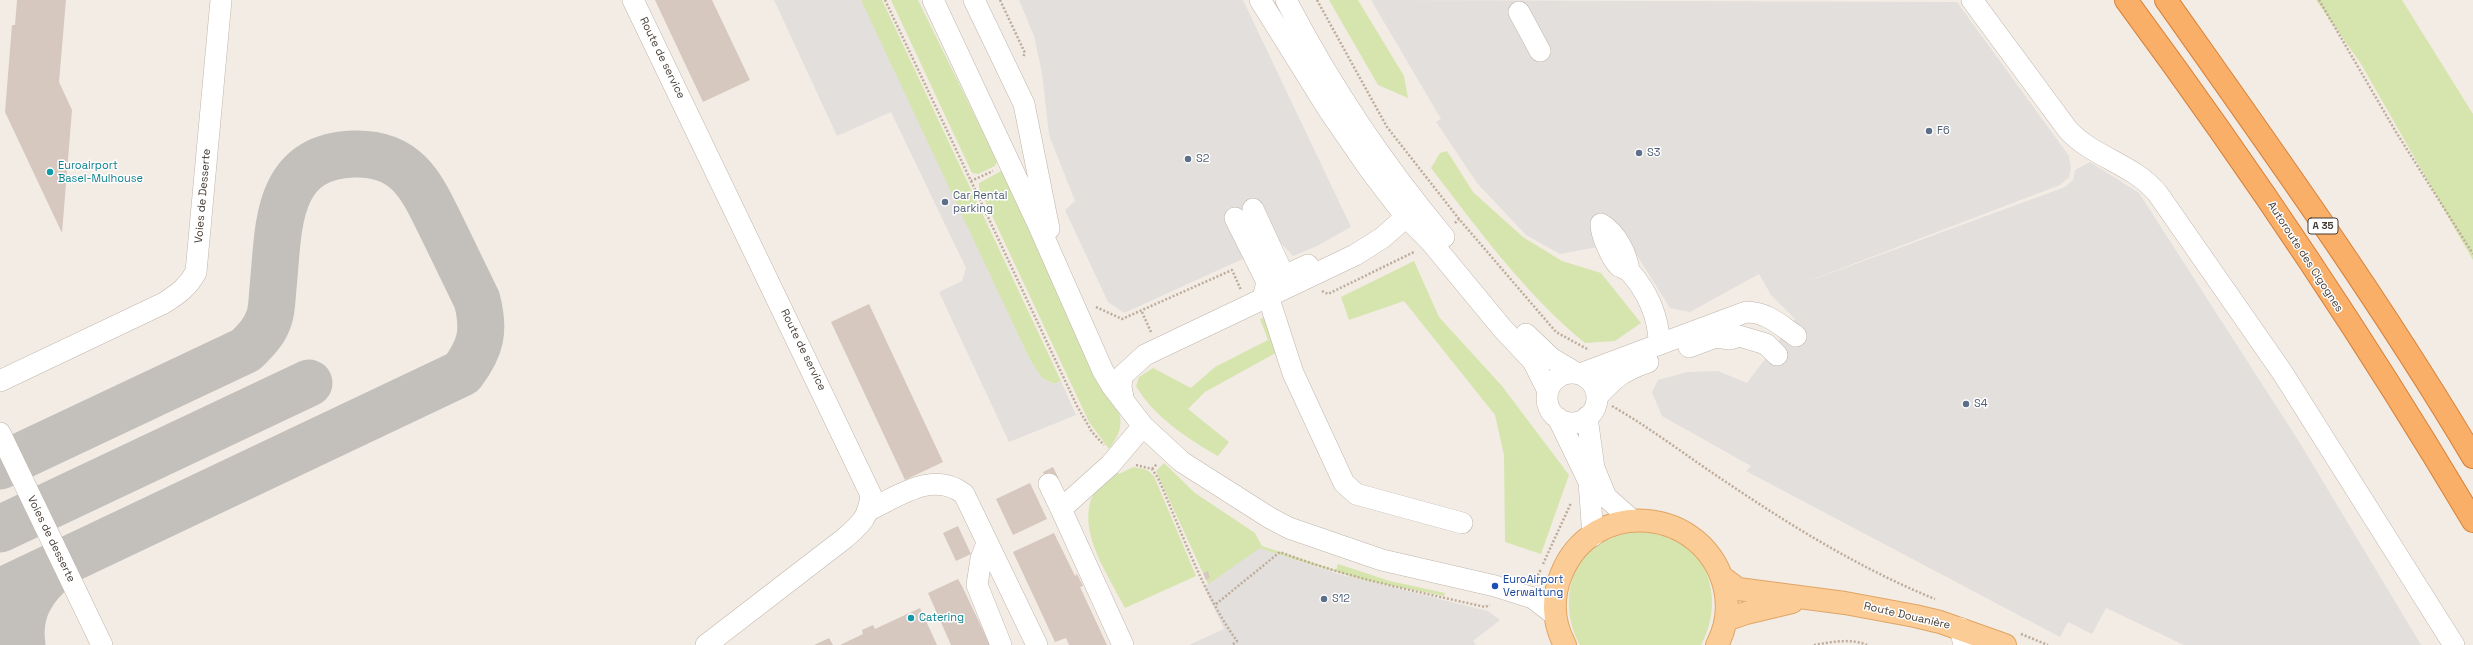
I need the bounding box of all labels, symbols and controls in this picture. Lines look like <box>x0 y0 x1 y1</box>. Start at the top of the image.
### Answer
street label: Route de service <box>637 15 687 101</box>
place label: F6 <box>1937 124 1950 138</box>
marker: F6 <box>1924 126 1934 136</box>
place label: S3 <box>1647 146 1660 160</box>
street label: Voies de Desserte <box>192 148 214 244</box>
marker: S3 <box>1634 148 1644 158</box>
place label: S2 <box>1196 152 1209 166</box>
marker: S2 <box>1183 154 1193 164</box>
place label: Euroairport Basel-Mulhouse <box>58 159 143 185</box>
marker: Euroairport Basel-Mulhouse <box>45 167 55 177</box>
place label: Car Rental parking <box>953 189 1007 215</box>
marker: Car Rental parking <box>940 197 950 207</box>
street label: Autoroute des Cigognes <box>2264 199 2346 315</box>
road number: A 35 <box>2308 218 2338 234</box>
street label: Route de service <box>778 307 828 393</box>
place label: S4 <box>1974 397 1988 411</box>
marker: S4 <box>1961 399 1971 409</box>
street label: Voies de desserte <box>24 494 78 584</box>
place label: EuroAirport Verwaltung <box>1503 573 1564 599</box>
marker: EuroAirport Verwaltung <box>1490 581 1500 591</box>
place label: S12 <box>1332 592 1350 606</box>
marker: S12 <box>1319 594 1329 604</box>
street label: Route Douanière <box>1863 600 1951 632</box>
place label: Catering <box>919 611 964 625</box>
marker: Catering <box>906 613 916 623</box>

